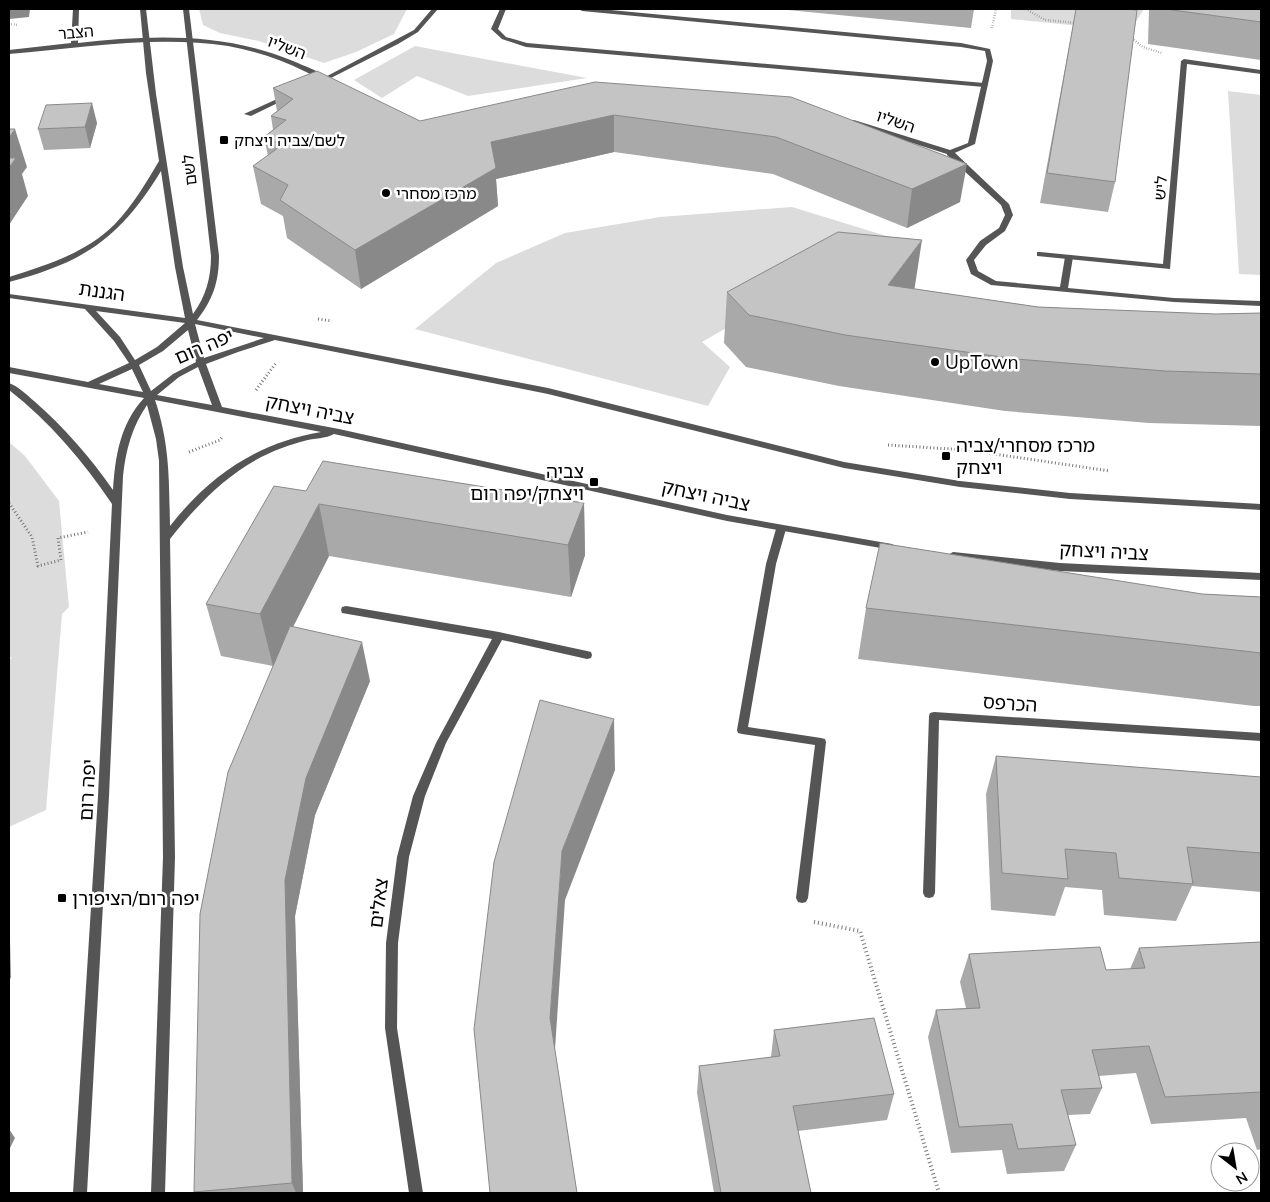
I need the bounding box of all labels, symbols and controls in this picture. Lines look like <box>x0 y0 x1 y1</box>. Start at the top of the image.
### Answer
street label: הצבר <box>57 20 95 44</box>
street label: השליו <box>265 31 309 63</box>
street label: השליו <box>874 105 918 137</box>
place label: לשם/צביה ויצחק <box>234 130 345 150</box>
marker: לשם/צביה ויצחק <box>218 134 230 146</box>
street label: לשם <box>177 153 201 187</box>
street label: ליש <box>1149 175 1171 201</box>
place label: מרכז מסחרי <box>396 183 477 203</box>
marker: מרכז מסחרי <box>380 187 392 199</box>
street label: הגננת <box>77 276 127 306</box>
street label: יפה רום <box>171 323 237 369</box>
place label: UpTown <box>945 350 1019 374</box>
marker: UpTown <box>929 356 941 368</box>
street label: צביה ויצחק <box>264 389 356 429</box>
place label: מרכז מסחרי/צביה ויצחק <box>956 433 1095 479</box>
marker: מרכז מסחרי/צביה ויצחק <box>940 450 952 462</box>
place label: צביה ויצחק/יפה רום <box>470 459 584 505</box>
street label: צביה ויצחק <box>660 474 752 516</box>
marker: צביה ויצחק/יפה רום <box>588 476 600 488</box>
street label: צביה ויצחק <box>1059 537 1149 565</box>
street label: הכרפס <box>982 689 1038 717</box>
street label: יפה רום <box>73 758 101 822</box>
street label: צאלים <box>363 877 393 929</box>
place label: יפה רום/הציפורן <box>72 886 200 910</box>
marker: יפה רום/הציפורן <box>56 892 68 904</box>
north arrow <box>1210 1142 1260 1192</box>
text: N <box>1233 1168 1251 1189</box>

